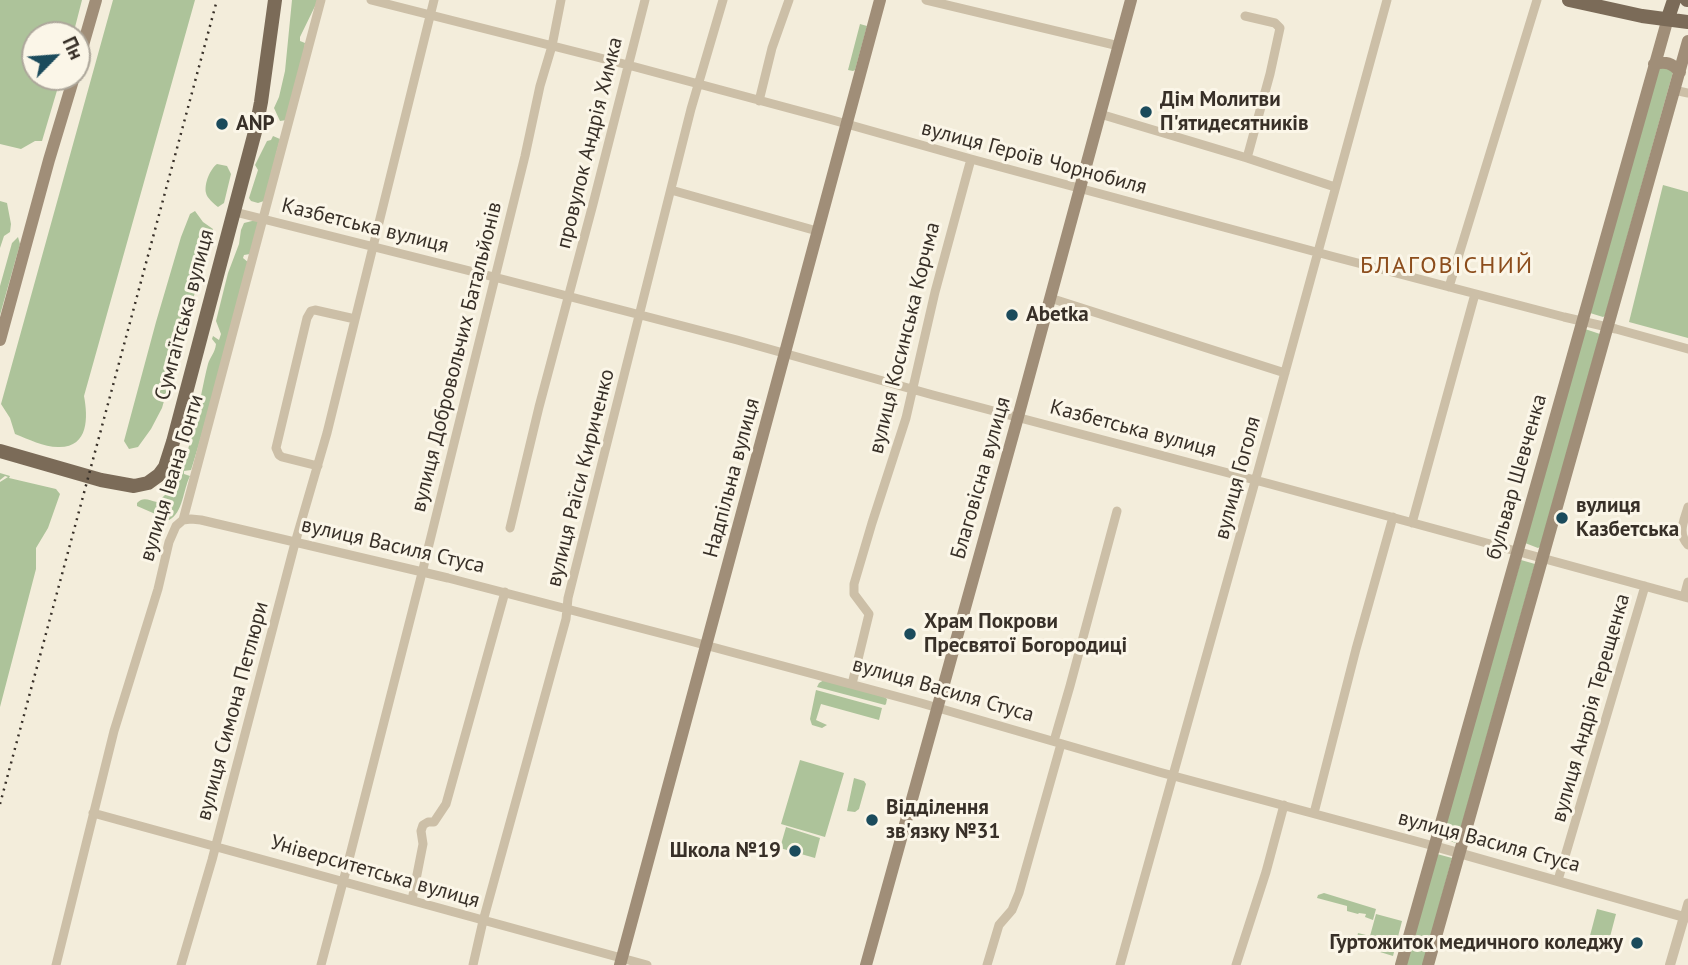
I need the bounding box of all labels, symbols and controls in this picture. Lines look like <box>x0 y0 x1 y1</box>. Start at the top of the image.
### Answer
north arrow <box>21 21 91 91</box>
text: Пн <box>58 33 89 63</box>
street label: провулок Андрія Химка <box>551 35 629 251</box>
place label: Дім Молитви П'ятидесятників <box>1160 87 1308 137</box>
marker: Дім Молитви П'ятидесятників <box>1138 104 1154 120</box>
place label: ANP <box>236 111 275 137</box>
marker: ANP <box>214 116 230 132</box>
street label: вулиця Героїв Чорнобиля <box>918 116 1150 200</box>
street label: Казбетська вулиця <box>279 193 451 259</box>
street label: вулиця Добровольчих Батальйонів <box>406 199 508 515</box>
street label: вулиця Косинська Корчма <box>864 220 946 456</box>
street label: Сумгаїтська вулиця <box>150 227 220 403</box>
district label: БЛАГОВІСНИЙ <box>1361 252 1533 280</box>
place label: Abetka <box>1026 302 1089 328</box>
marker: Abetka <box>1004 307 1020 323</box>
street label: вулиця Раїси Кириченко <box>542 367 620 589</box>
street label: бульвар Шевченка <box>1481 391 1553 563</box>
street label: вулиця Івана Гонти <box>135 392 209 564</box>
street label: Благовісна вулиця <box>946 394 1016 562</box>
street label: Казбетська вулиця <box>1047 395 1219 463</box>
street label: Надпільна вулиця <box>699 396 765 560</box>
street label: вулиця Гоголя <box>1209 414 1267 542</box>
place label: вулиця Казбетська <box>1576 493 1679 543</box>
marker: вулиця Казбетська <box>1554 510 1570 526</box>
street label: вулиця Василя Стуса <box>299 513 487 579</box>
street label: вулиця Андрія Терещенка <box>1546 591 1636 825</box>
street label: вулиця Симона Петлюри <box>192 599 274 823</box>
place label: Храм Покрови Пресвятої Богородиці <box>924 609 1127 659</box>
marker: Храм Покрови Пресвятої Богородиці <box>902 626 918 642</box>
street label: вулиця Василя Стуса <box>849 652 1037 728</box>
place label: Відділення зв'язку №31 <box>886 795 1000 845</box>
street label: вулиця Василя Стуса <box>1395 806 1583 878</box>
marker: Відділення зв'язку №31 <box>864 812 880 828</box>
street label: Університетська вулиця <box>268 830 482 914</box>
place label: Школа №19 <box>670 838 781 864</box>
marker: Школа №19 <box>787 843 803 859</box>
place label: Гуртожиток медичного коледжу <box>1329 930 1623 956</box>
marker: Гуртожиток медичного коледжу <box>1629 935 1645 951</box>

